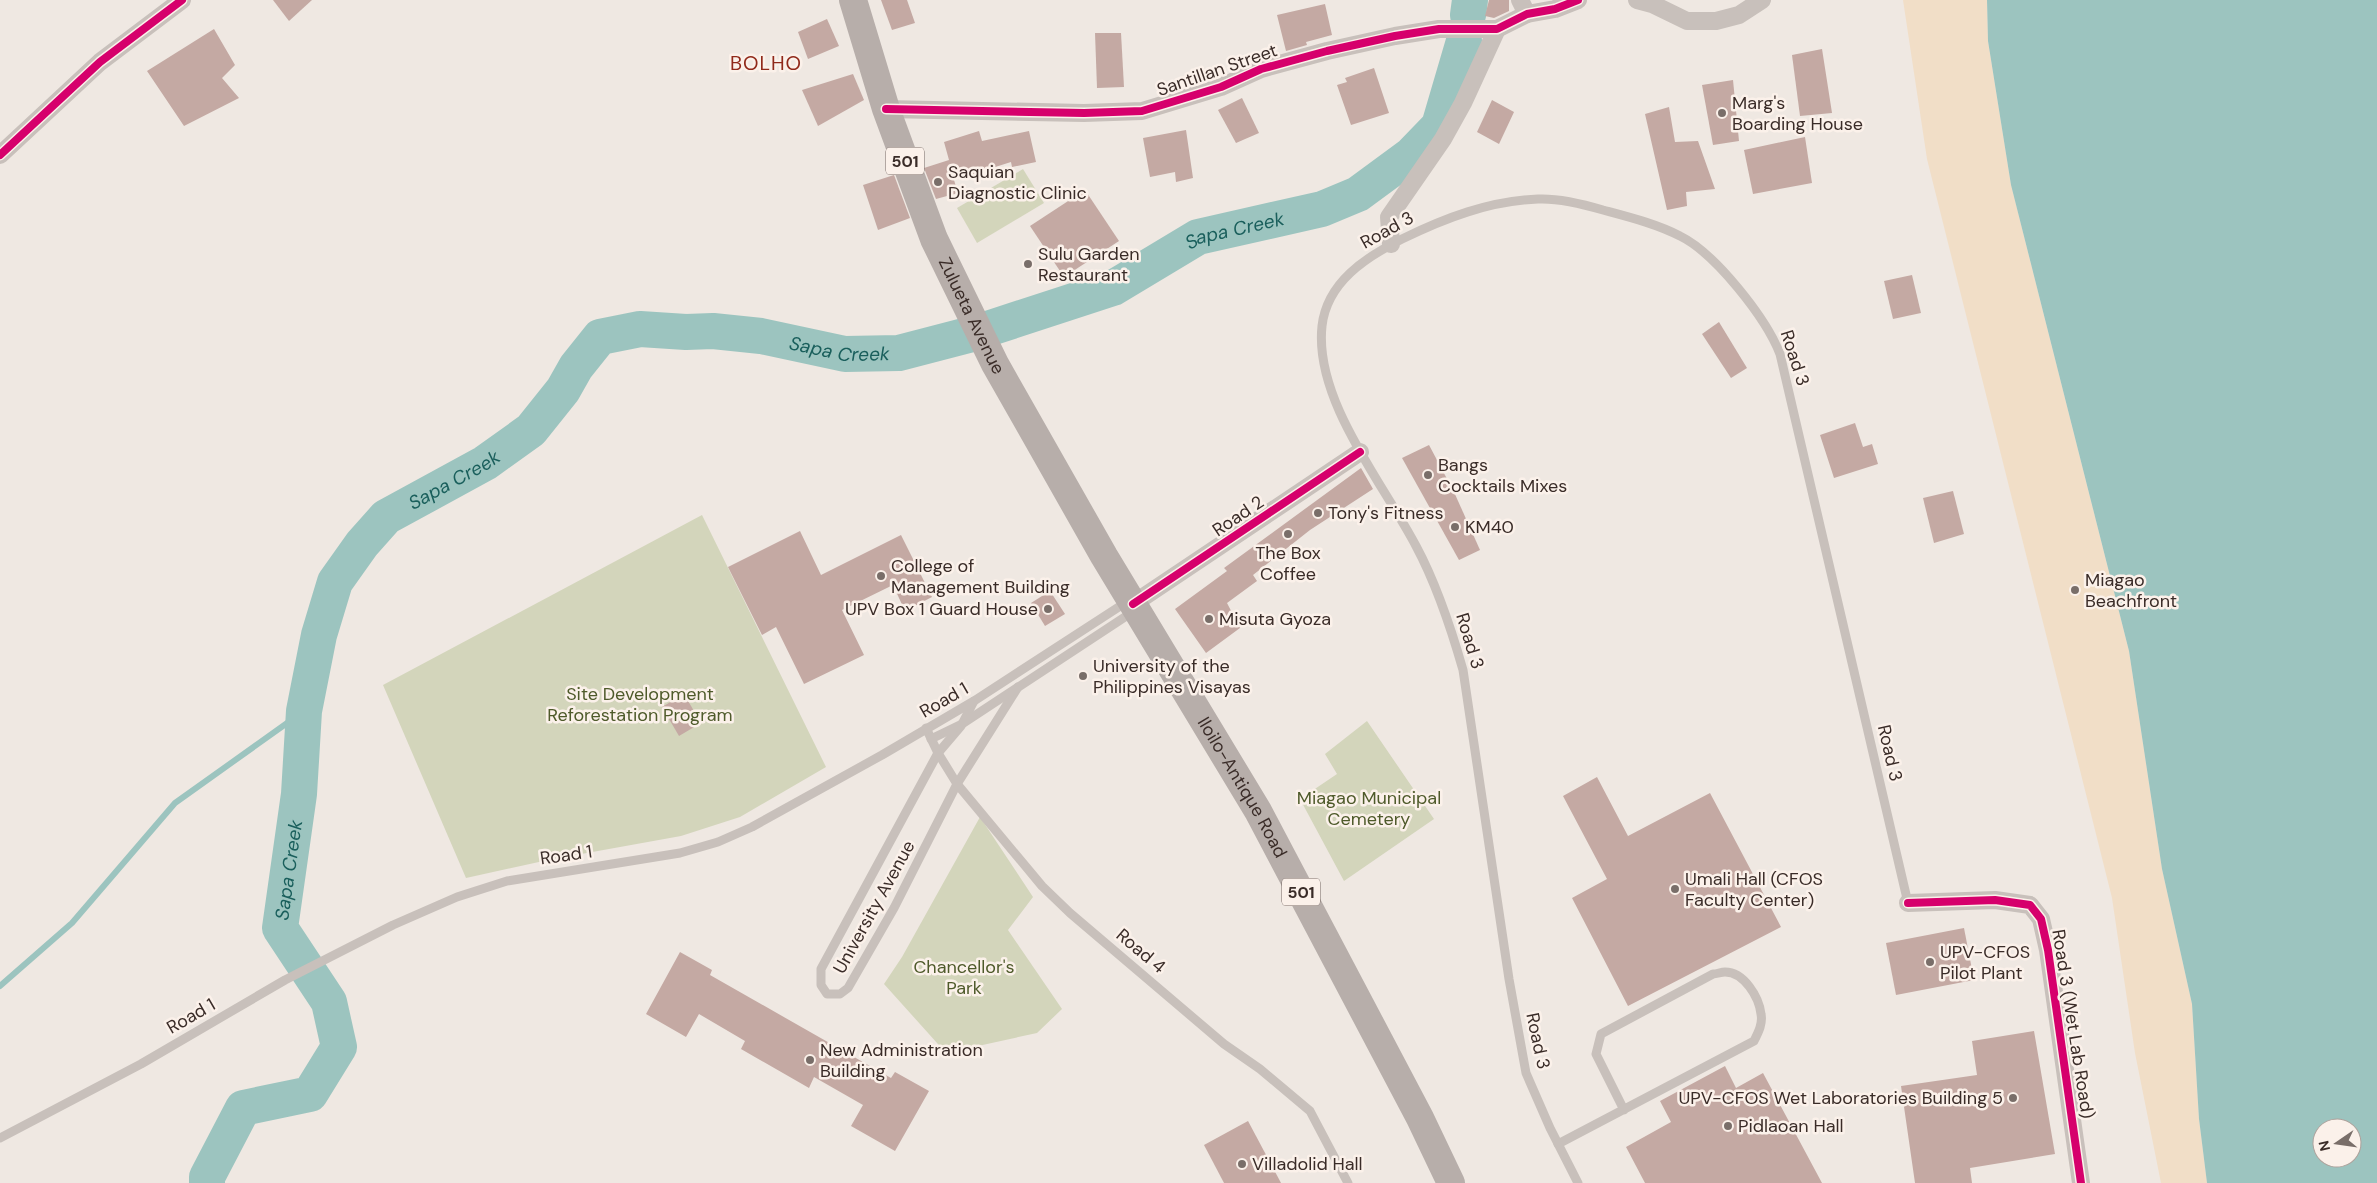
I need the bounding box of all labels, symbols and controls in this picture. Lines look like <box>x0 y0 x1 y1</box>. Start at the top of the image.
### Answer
street label: Santillan Street <box>1154 38 1280 102</box>
district label: BOLHO <box>730 50 802 76</box>
place label: Marg's Boarding House <box>1732 91 1863 136</box>
marker: Marg's Boarding House <box>1716 107 1728 119</box>
road number: 501 <box>886 148 924 175</box>
place label: Saquian Diagnostic Clinic <box>948 160 1087 205</box>
marker: Saquian Diagnostic Clinic <box>932 176 944 188</box>
water label: Sapa Creek <box>1180 205 1287 255</box>
street label: Road 3 <box>1356 206 1418 254</box>
place label: Sulu Garden Restaurant <box>1038 242 1139 287</box>
street label: Zulueta Avenue <box>933 253 1010 379</box>
marker: Sulu Garden Restaurant <box>1022 258 1034 270</box>
street label: Road 3 <box>1775 327 1815 389</box>
water label: Sapa Creek <box>787 330 890 368</box>
water label: Sapa Creek <box>404 444 505 515</box>
place label: Bangs Cocktails Mixes <box>1438 453 1567 498</box>
marker: Bangs Cocktails Mixes <box>1422 469 1434 481</box>
street label: Road 2 <box>1208 490 1268 542</box>
place label: Tony's Fitness <box>1328 501 1444 525</box>
marker: Tony's Fitness <box>1312 507 1324 519</box>
place label: KM40 <box>1465 515 1514 539</box>
marker: KM40 <box>1449 521 1461 533</box>
marker: The Box Coffee <box>1282 528 1294 540</box>
place label: The Box Coffee <box>1255 541 1321 586</box>
place label: College of Management Building <box>891 554 1070 599</box>
place label: Miagao Beachfront <box>2085 568 2177 613</box>
marker: College of Management Building <box>875 570 887 582</box>
marker: Miagao Beachfront <box>2069 584 2081 596</box>
place label: UPV Box 1 Guard House <box>845 597 1038 621</box>
marker: UPV Box 1 Guard House <box>1042 603 1054 615</box>
place label: Misuta Gyoza <box>1219 607 1331 631</box>
street label: Road 3 <box>1450 610 1490 672</box>
marker: Misuta Gyoza <box>1203 613 1215 625</box>
place label: University of the Philippines Visayas <box>1093 654 1251 699</box>
marker: University of the Philippines Visayas <box>1077 670 1089 682</box>
street label: Road 1 <box>915 677 973 723</box>
park label: Site Development Reforestation Program <box>547 682 733 727</box>
street label: Iloilo-Antique Road <box>1192 712 1293 862</box>
street label: Road 3 <box>1872 722 1908 784</box>
park label: Miagao Municipal Cemetery <box>1297 786 1441 831</box>
water label: Sapa Creek <box>269 818 308 922</box>
street label: University Avenue <box>827 836 921 978</box>
street label: Road 1 <box>538 839 594 871</box>
place label: Umali Hall (CFOS Faculty Center) <box>1685 867 1823 912</box>
road number: 501 <box>1282 879 1320 906</box>
marker: Umali Hall (CFOS Faculty Center) <box>1669 883 1681 895</box>
street label: Road 4 <box>1111 923 1171 979</box>
street label: Road 3 (Wet Lab Road) <box>2046 928 2100 1120</box>
place label: UPV-CFOS Pilot Plant <box>1940 940 2030 985</box>
park label: Chancellor's Park <box>913 955 1015 1000</box>
marker: UPV-CFOS Pilot Plant <box>1924 956 1936 968</box>
street label: Road 1 <box>162 993 220 1039</box>
street label: Road 3 <box>1520 1010 1556 1072</box>
place label: New Administration Building <box>820 1038 983 1083</box>
marker: New Administration Building <box>804 1054 816 1066</box>
place label: UPV-CFOS Wet Laboratories Building 5 <box>1679 1086 2003 1110</box>
marker: UPV-CFOS Wet Laboratories Building 5 <box>2007 1092 2019 1104</box>
place label: Pidlaoan Hall <box>1738 1114 1844 1138</box>
north arrow <box>2312 1118 2362 1168</box>
marker: Pidlaoan Hall <box>1722 1120 1734 1132</box>
text: N <box>2314 1139 2334 1153</box>
place label: Villadolid Hall <box>1252 1152 1363 1176</box>
marker: Villadolid Hall <box>1236 1158 1248 1170</box>

